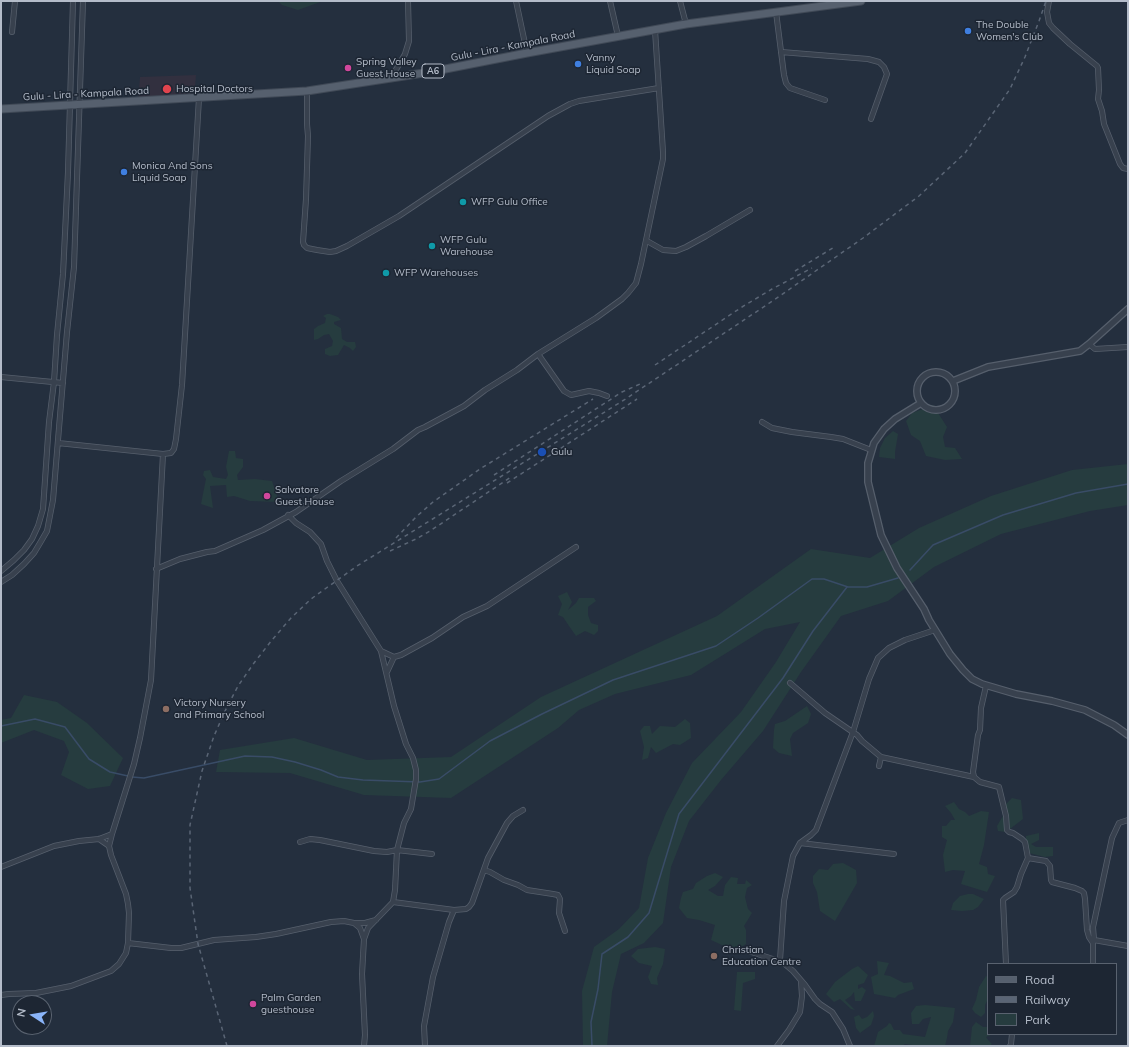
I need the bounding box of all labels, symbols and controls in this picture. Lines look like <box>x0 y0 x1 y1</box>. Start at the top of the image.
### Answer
place label: The Double Women's Club <box>976 19 1043 42</box>
marker: The Double Women's Club <box>963 26 973 36</box>
street label: Gulu - Lira - Kampala Road <box>450 28 576 64</box>
place label: Vanny Liquid Soap <box>586 52 641 76</box>
place label: Spring Valley Guest House <box>356 56 417 80</box>
marker: Vanny Liquid Soap <box>573 59 583 69</box>
marker: Spring Valley Guest House <box>343 63 353 73</box>
road number: A6 <box>422 64 444 78</box>
marker: Hospital Doctors <box>161 83 173 95</box>
place label: Hospital Doctors <box>176 83 253 95</box>
street label: Gulu - Lira - Kampala Road <box>23 85 149 103</box>
place label: Monica And Sons Liquid Soap <box>132 160 213 184</box>
marker: Monica And Sons Liquid Soap <box>119 167 129 177</box>
place label: WFP Gulu Office <box>471 196 548 208</box>
marker: WFP Gulu Office <box>458 197 468 207</box>
place label: WFP Gulu Warehouse <box>440 234 493 258</box>
marker: WFP Gulu Warehouse <box>427 241 437 251</box>
place label: WFP Warehouses <box>394 267 478 279</box>
marker: WFP Warehouses <box>381 268 391 278</box>
marker: Gulu <box>536 446 548 458</box>
place label: Gulu <box>551 446 572 458</box>
place label: Salvatore Guest House <box>275 484 334 508</box>
marker: Salvatore Guest House <box>262 491 272 501</box>
place label: Victory Nursery and Primary School <box>174 697 264 720</box>
marker: Victory Nursery and Primary School <box>161 704 171 714</box>
place label: Christian Education Centre <box>722 944 801 968</box>
marker: Christian Education Centre <box>709 951 719 961</box>
legend <box>987 963 1117 1035</box>
text: Road <box>1025 972 1054 987</box>
place label: Palm Garden guesthouse <box>261 992 321 1016</box>
text: Railway <box>1025 992 1070 1007</box>
north arrow <box>12 995 52 1035</box>
marker: Palm Garden guesthouse <box>248 999 258 1009</box>
text: N <box>14 1007 29 1018</box>
text: Park <box>1025 1012 1050 1027</box>

